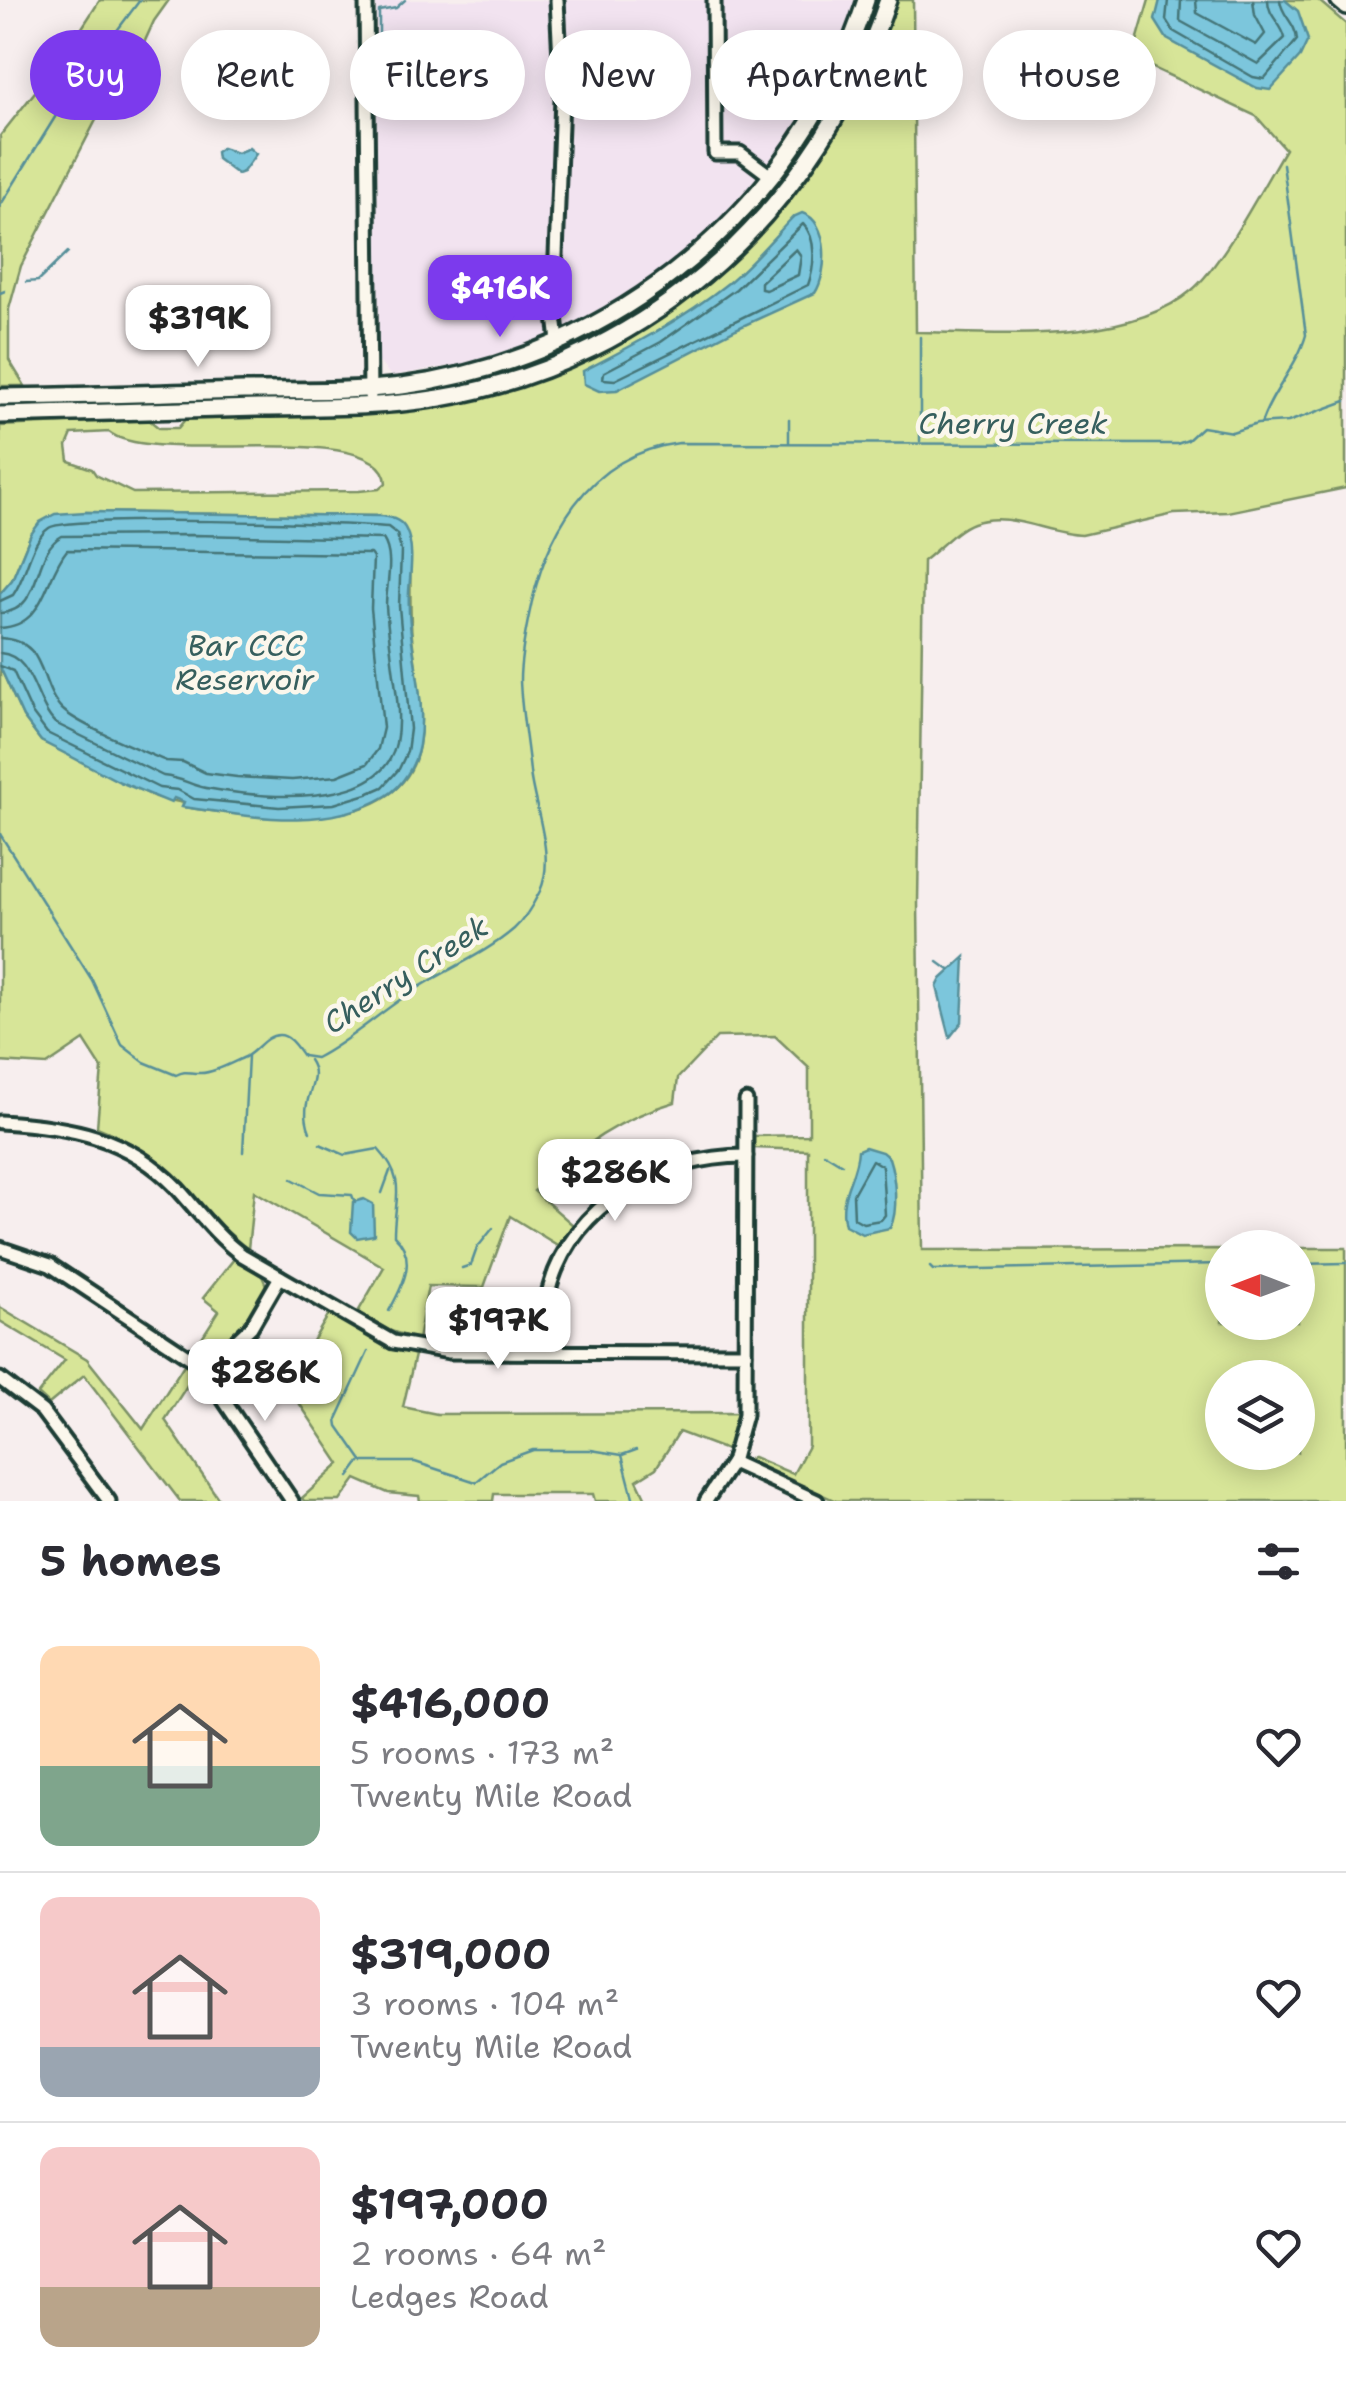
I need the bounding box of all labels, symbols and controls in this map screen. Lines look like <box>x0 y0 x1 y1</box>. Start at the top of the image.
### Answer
chip: Buy <box>30 30 161 120</box>
chip: Rent <box>181 30 330 120</box>
chip: Filters <box>350 30 525 120</box>
chip: New <box>545 30 691 120</box>
chip: Apartment <box>711 30 963 120</box>
chip: House <box>983 30 1156 120</box>
pin: $416K <box>430 255 570 340</box>
text: $416K <box>450 266 550 309</box>
pin: $319K <box>128 285 268 370</box>
text: $319K <box>147 296 249 339</box>
water label: Cherry Creek <box>918 403 1108 444</box>
water label: Bar CCC Reservoir <box>175 625 315 700</box>
water label: Cherry Creek <box>315 906 496 1043</box>
pin: $286K <box>545 1139 685 1224</box>
text: $286K <box>560 1150 670 1193</box>
north arrow <box>1205 1230 1315 1340</box>
map controls <box>1205 1230 1315 1470</box>
pin: $197K <box>428 1287 568 1372</box>
text: $197K <box>448 1298 548 1341</box>
pin: $286K <box>195 1339 335 1424</box>
text: $286K <box>210 1350 320 1393</box>
button: layers <box>1205 1360 1315 1470</box>
text: 5 homes <box>40 1533 221 1589</box>
icon: filters <box>1251 1534 1306 1589</box>
text: $416,000 <box>350 1675 550 1731</box>
icon: home <box>120 1686 240 1806</box>
icon: heart <box>1251 1719 1306 1774</box>
text: 5 rooms · 173 m² <box>350 1731 614 1774</box>
text: Twenty Mile Road <box>350 1774 632 1817</box>
text: $319,000 <box>350 1926 552 1982</box>
icon: home <box>120 1937 240 2057</box>
icon: heart <box>1251 1970 1306 2025</box>
text: 3 rooms · 104 m² <box>350 1982 619 2025</box>
text: Twenty Mile Road <box>350 2025 632 2068</box>
text: $197,000 <box>350 2176 549 2232</box>
icon: home <box>120 2187 240 2307</box>
icon: heart <box>1251 2220 1306 2275</box>
text: 2 rooms · 64 m² <box>350 2232 606 2275</box>
text: Ledges Road <box>350 2275 549 2318</box>

